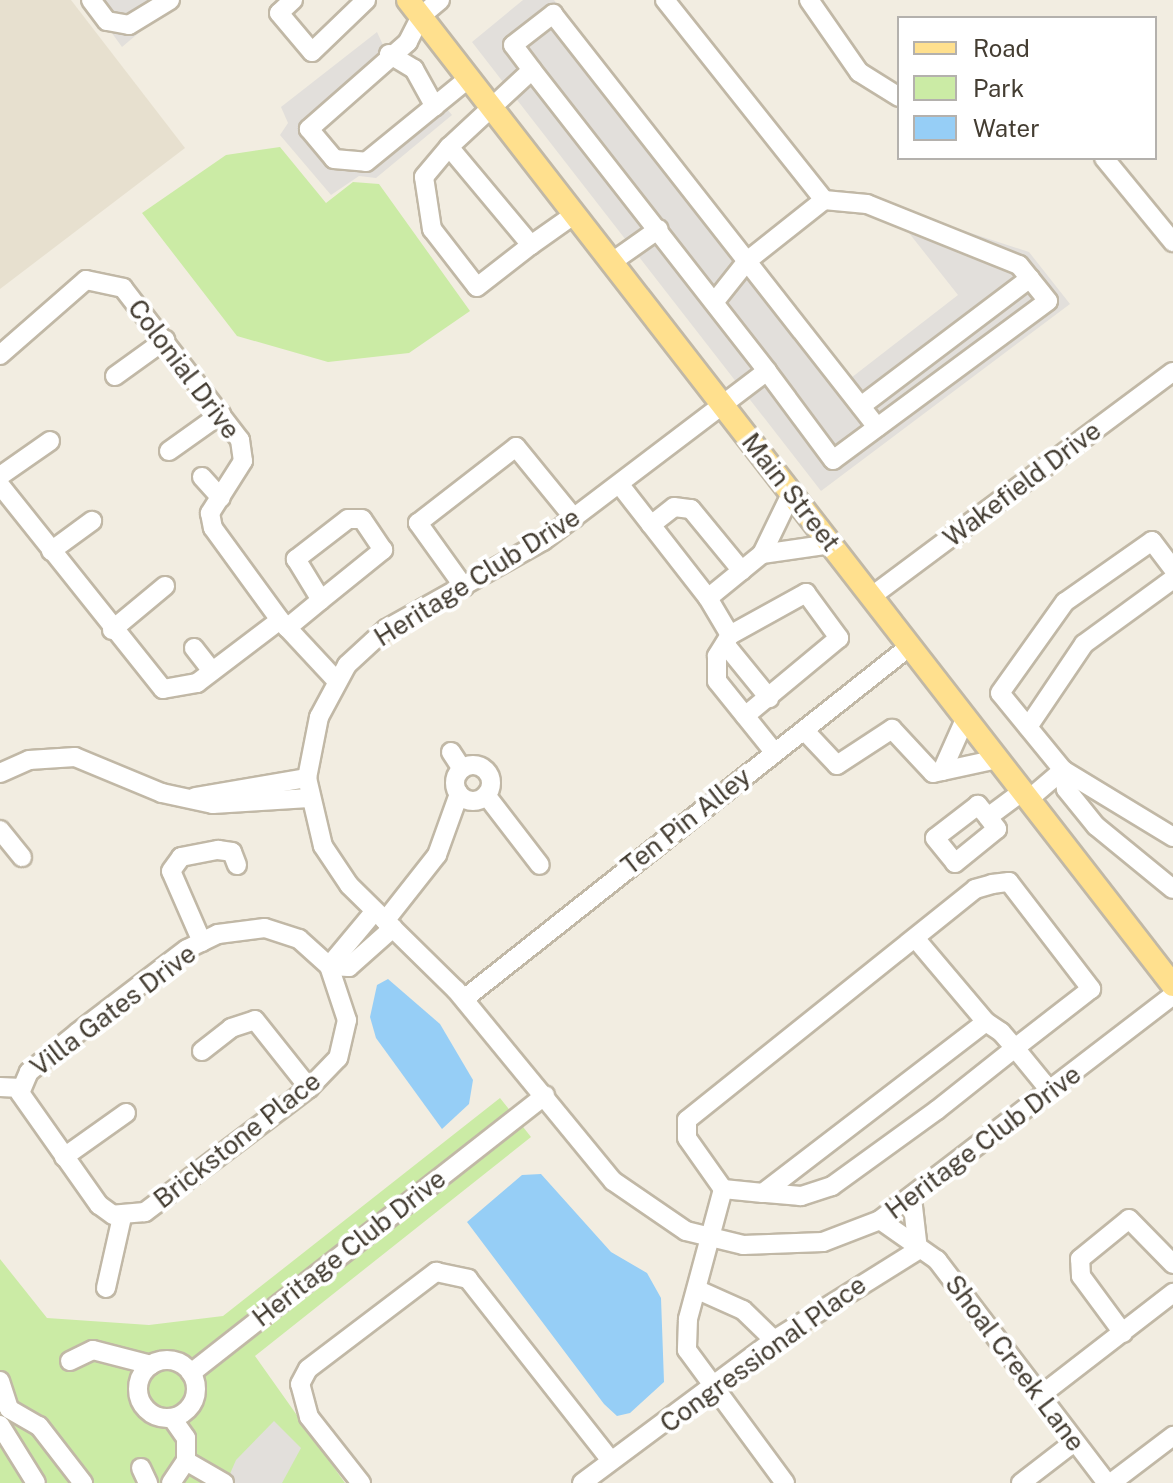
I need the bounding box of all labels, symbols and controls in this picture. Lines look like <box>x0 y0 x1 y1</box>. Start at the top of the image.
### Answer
legend <box>897 16 1157 160</box>
text: Road <box>973 34 1030 62</box>
text: Park <box>973 74 1024 102</box>
text: Water <box>973 114 1040 142</box>
street label: Colonial Drive <box>121 293 247 445</box>
street label: Wakefield Drive <box>937 415 1107 553</box>
street label: Main Street <box>735 427 847 557</box>
street label: Heritage Club Drive <box>368 501 586 653</box>
street label: Ten Pin Alley <box>615 761 757 881</box>
street label: Villa Gates Drive <box>24 938 202 1082</box>
street label: Heritage Club Drive <box>879 1058 1087 1226</box>
street label: Brickstone Place <box>147 1065 327 1215</box>
street label: Heritage Club Drive <box>246 1163 452 1333</box>
street label: Congressional Place <box>654 1269 872 1439</box>
street label: Shoal Creek Lane <box>939 1269 1091 1457</box>

